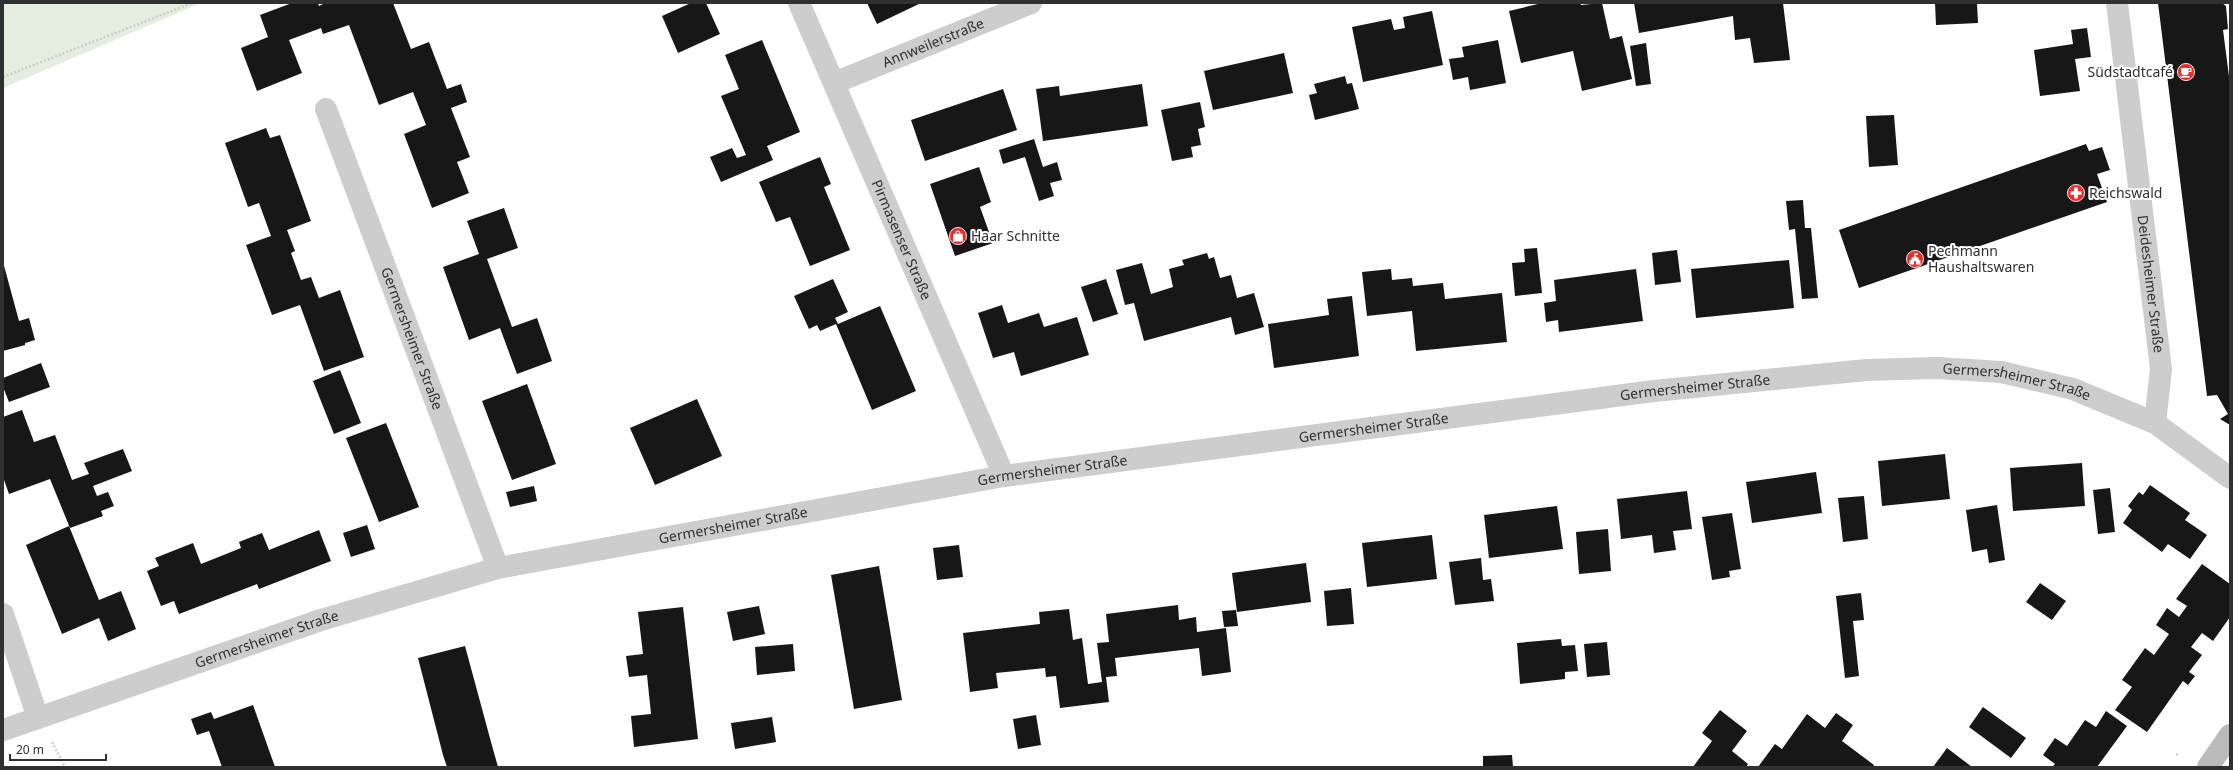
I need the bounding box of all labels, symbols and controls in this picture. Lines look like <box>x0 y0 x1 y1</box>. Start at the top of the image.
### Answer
street label: Annweilerstraße <box>879 13 987 71</box>
place label: Südstadtcafé <box>2087 62 2173 81</box>
cafe icon: Südstadtcafé <box>2176 62 2196 82</box>
street label: Pirmasenser Straße <box>868 177 936 303</box>
pharmacy icon: Reichswald <box>2066 183 2086 203</box>
place label: Reichswald <box>2089 183 2162 202</box>
street label: Deidesheimer Straße <box>2134 214 2169 354</box>
shop icon: Haar Schnitte <box>948 226 968 246</box>
place label: Haar Schnitte <box>971 226 1060 245</box>
place label: Pechmann Haushaltswaren <box>1928 241 2034 276</box>
public building icon: Pechmann Haushaltswaren <box>1905 249 1925 269</box>
street label: Germersheimer Straße <box>377 264 448 412</box>
street label: Germersheimer Straße <box>1942 358 2094 404</box>
street label: Germersheimer Straße <box>1619 370 1771 404</box>
street label: Germersheimer Straße <box>1297 408 1450 446</box>
street label: Germersheimer Straße <box>976 450 1128 490</box>
street label: Germersheimer Straße <box>657 502 809 548</box>
street label: Germersheimer Straße <box>192 605 341 672</box>
scale bar <box>10 736 106 762</box>
text: 20 m <box>16 741 44 758</box>

